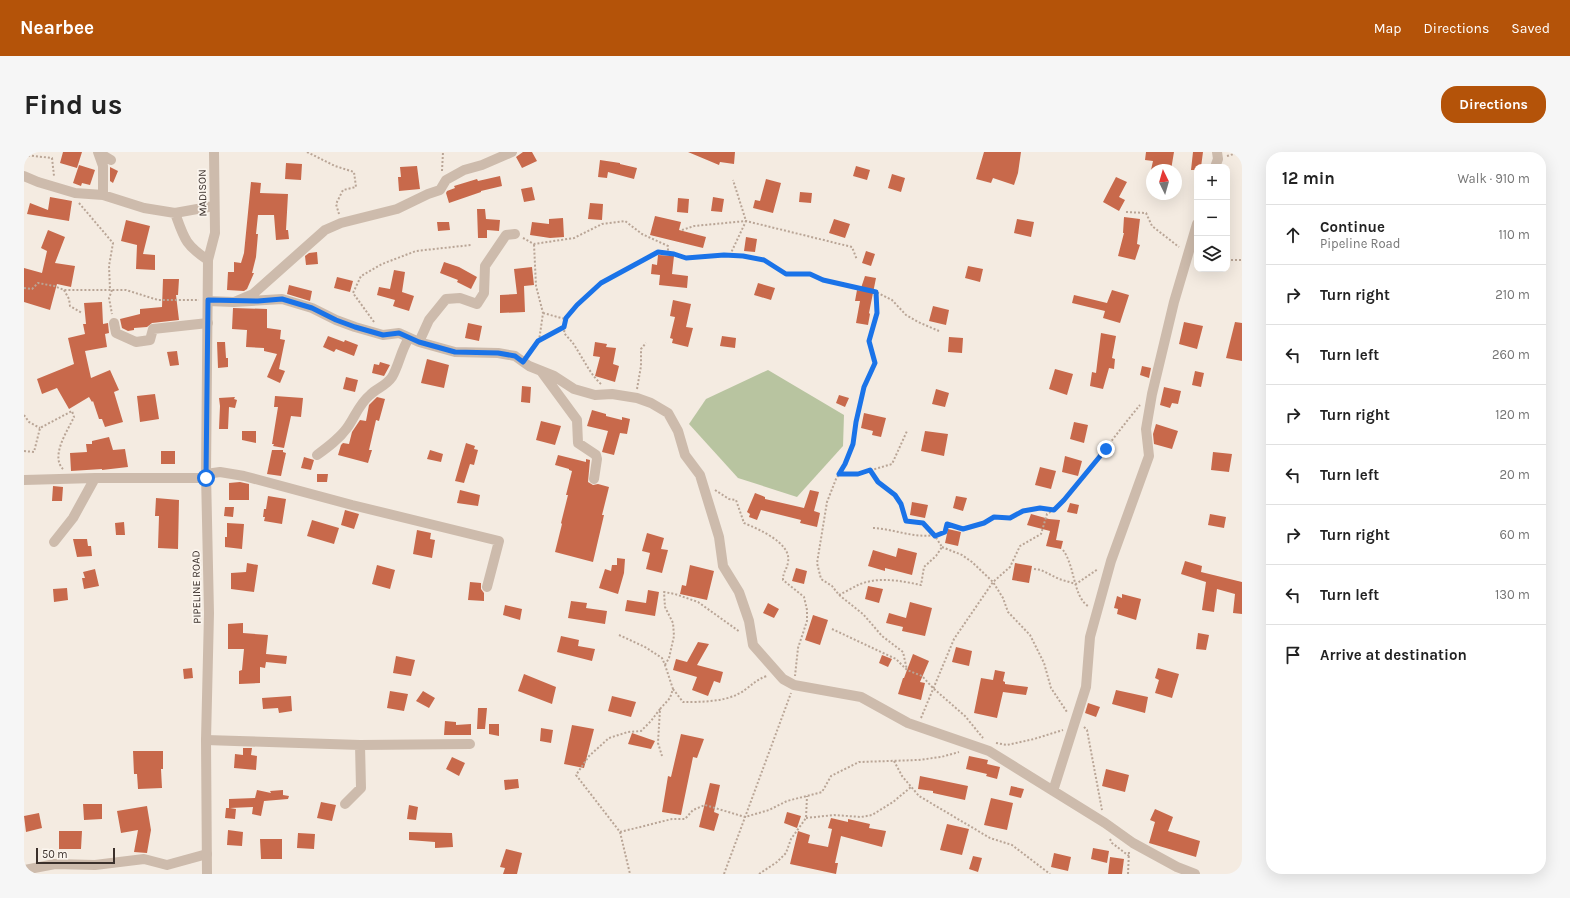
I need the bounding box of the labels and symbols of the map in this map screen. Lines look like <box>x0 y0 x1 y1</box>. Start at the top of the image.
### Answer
north arrow <box>1146 164 1182 200</box>
street label: MADISON <box>196 169 209 217</box>
route end <box>1097 440 1115 458</box>
route start <box>197 469 215 487</box>
street label: PIPELINE ROAD <box>189 550 204 624</box>
scale bar <box>36 846 115 865</box>

